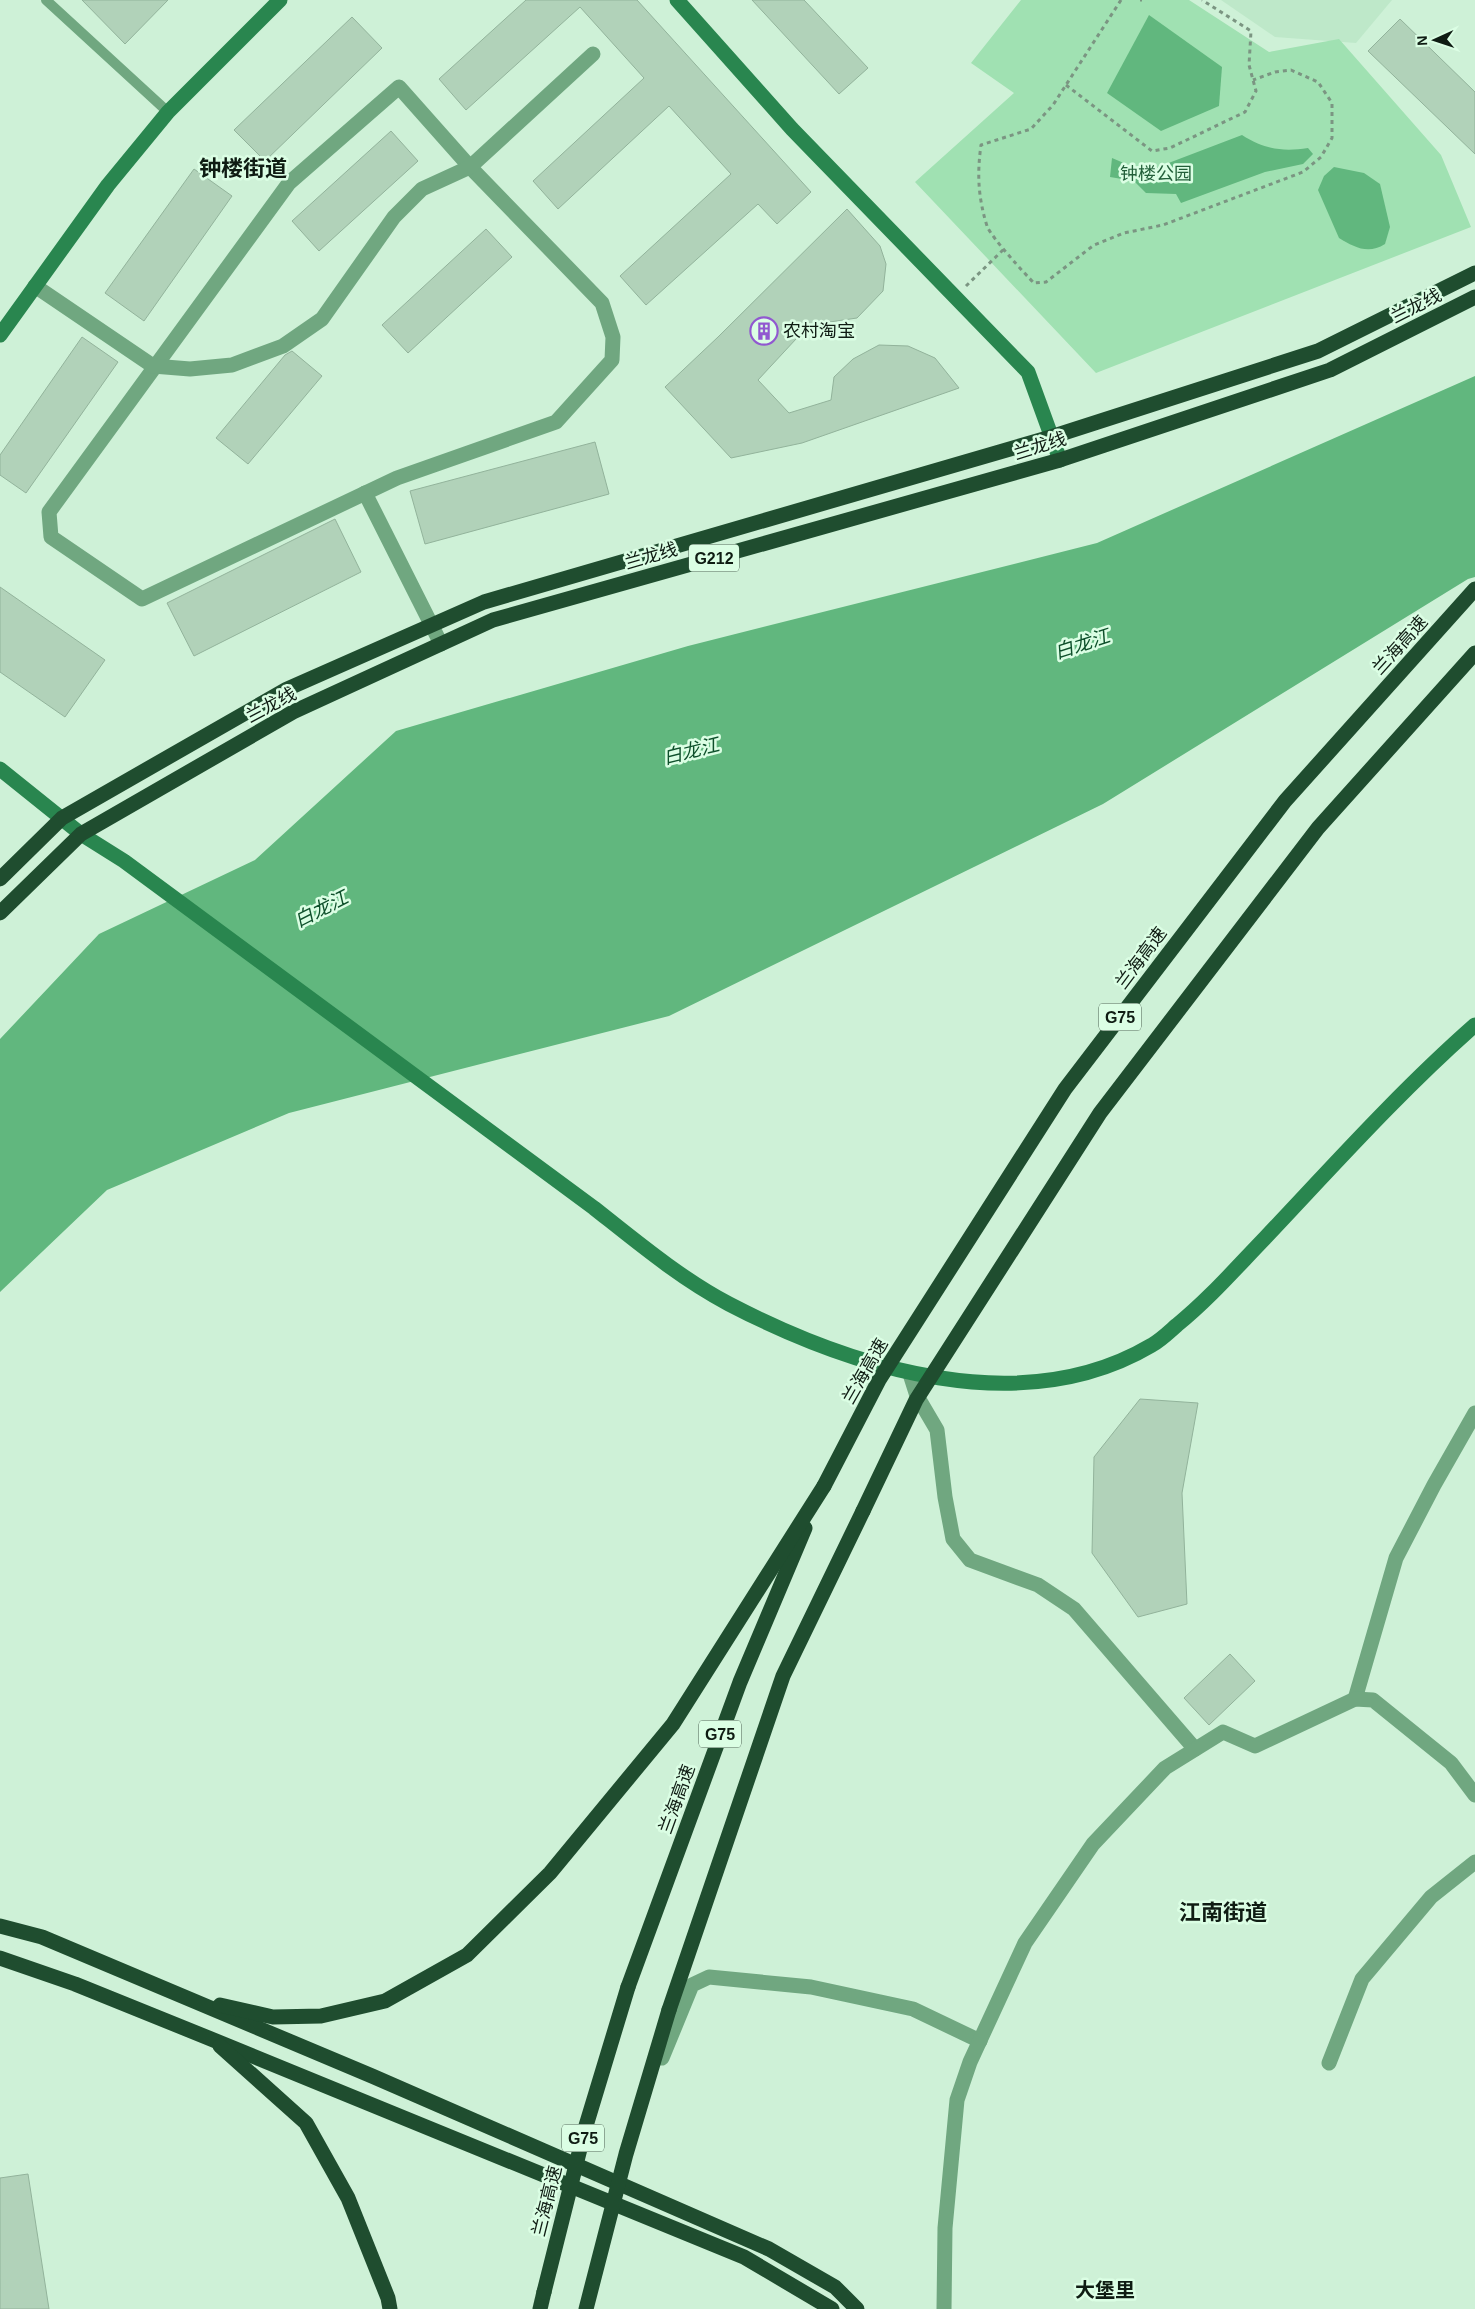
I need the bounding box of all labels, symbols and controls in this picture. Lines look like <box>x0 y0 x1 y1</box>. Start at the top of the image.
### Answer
north arrow <box>1410 15 1460 65</box>
text: N <box>1414 35 1430 46</box>
district label: 钟楼街道 <box>199 156 287 181</box>
park label: 钟楼公园 <box>1120 164 1192 184</box>
street label: 兰龙线 <box>1387 285 1445 327</box>
building icon: 农村淘宝 <box>749 316 779 346</box>
place label: 农村淘宝 <box>783 321 855 341</box>
street label: 兰龙线 <box>1011 429 1069 463</box>
street label: 兰龙线 <box>622 539 680 573</box>
road number: G212 <box>689 544 739 572</box>
street label: 兰海高速 <box>1368 612 1432 678</box>
water label: 白龙江 <box>1052 625 1114 663</box>
street label: 兰龙线 <box>242 683 300 727</box>
water label: 白龙江 <box>661 733 723 768</box>
water label: 白龙江 <box>291 886 353 931</box>
street label: 兰海高速 <box>1111 923 1171 993</box>
road number: G75 <box>1099 1004 1141 1030</box>
street label: 兰海高速 <box>838 1335 892 1407</box>
road number: G75 <box>699 1720 741 1748</box>
street label: 兰海高速 <box>655 1762 699 1836</box>
district label: 江南街道 <box>1179 1900 1267 1925</box>
road number: G75 <box>562 2124 604 2152</box>
street label: 兰海高速 <box>529 2164 565 2238</box>
district label: 大堡里 <box>1075 2279 1135 2301</box>

